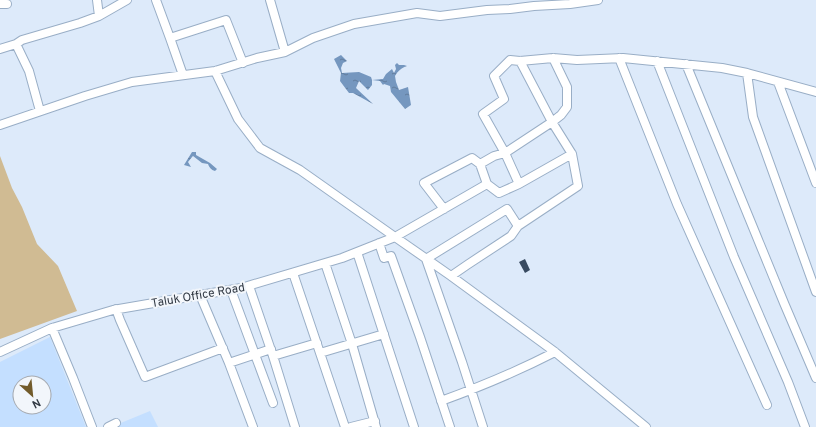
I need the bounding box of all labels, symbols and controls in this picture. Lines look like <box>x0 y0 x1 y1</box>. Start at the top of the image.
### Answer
street label: Taluk Office Road <box>150 280 246 312</box>
north arrow <box>12 375 52 415</box>
text: N <box>29 395 43 411</box>

